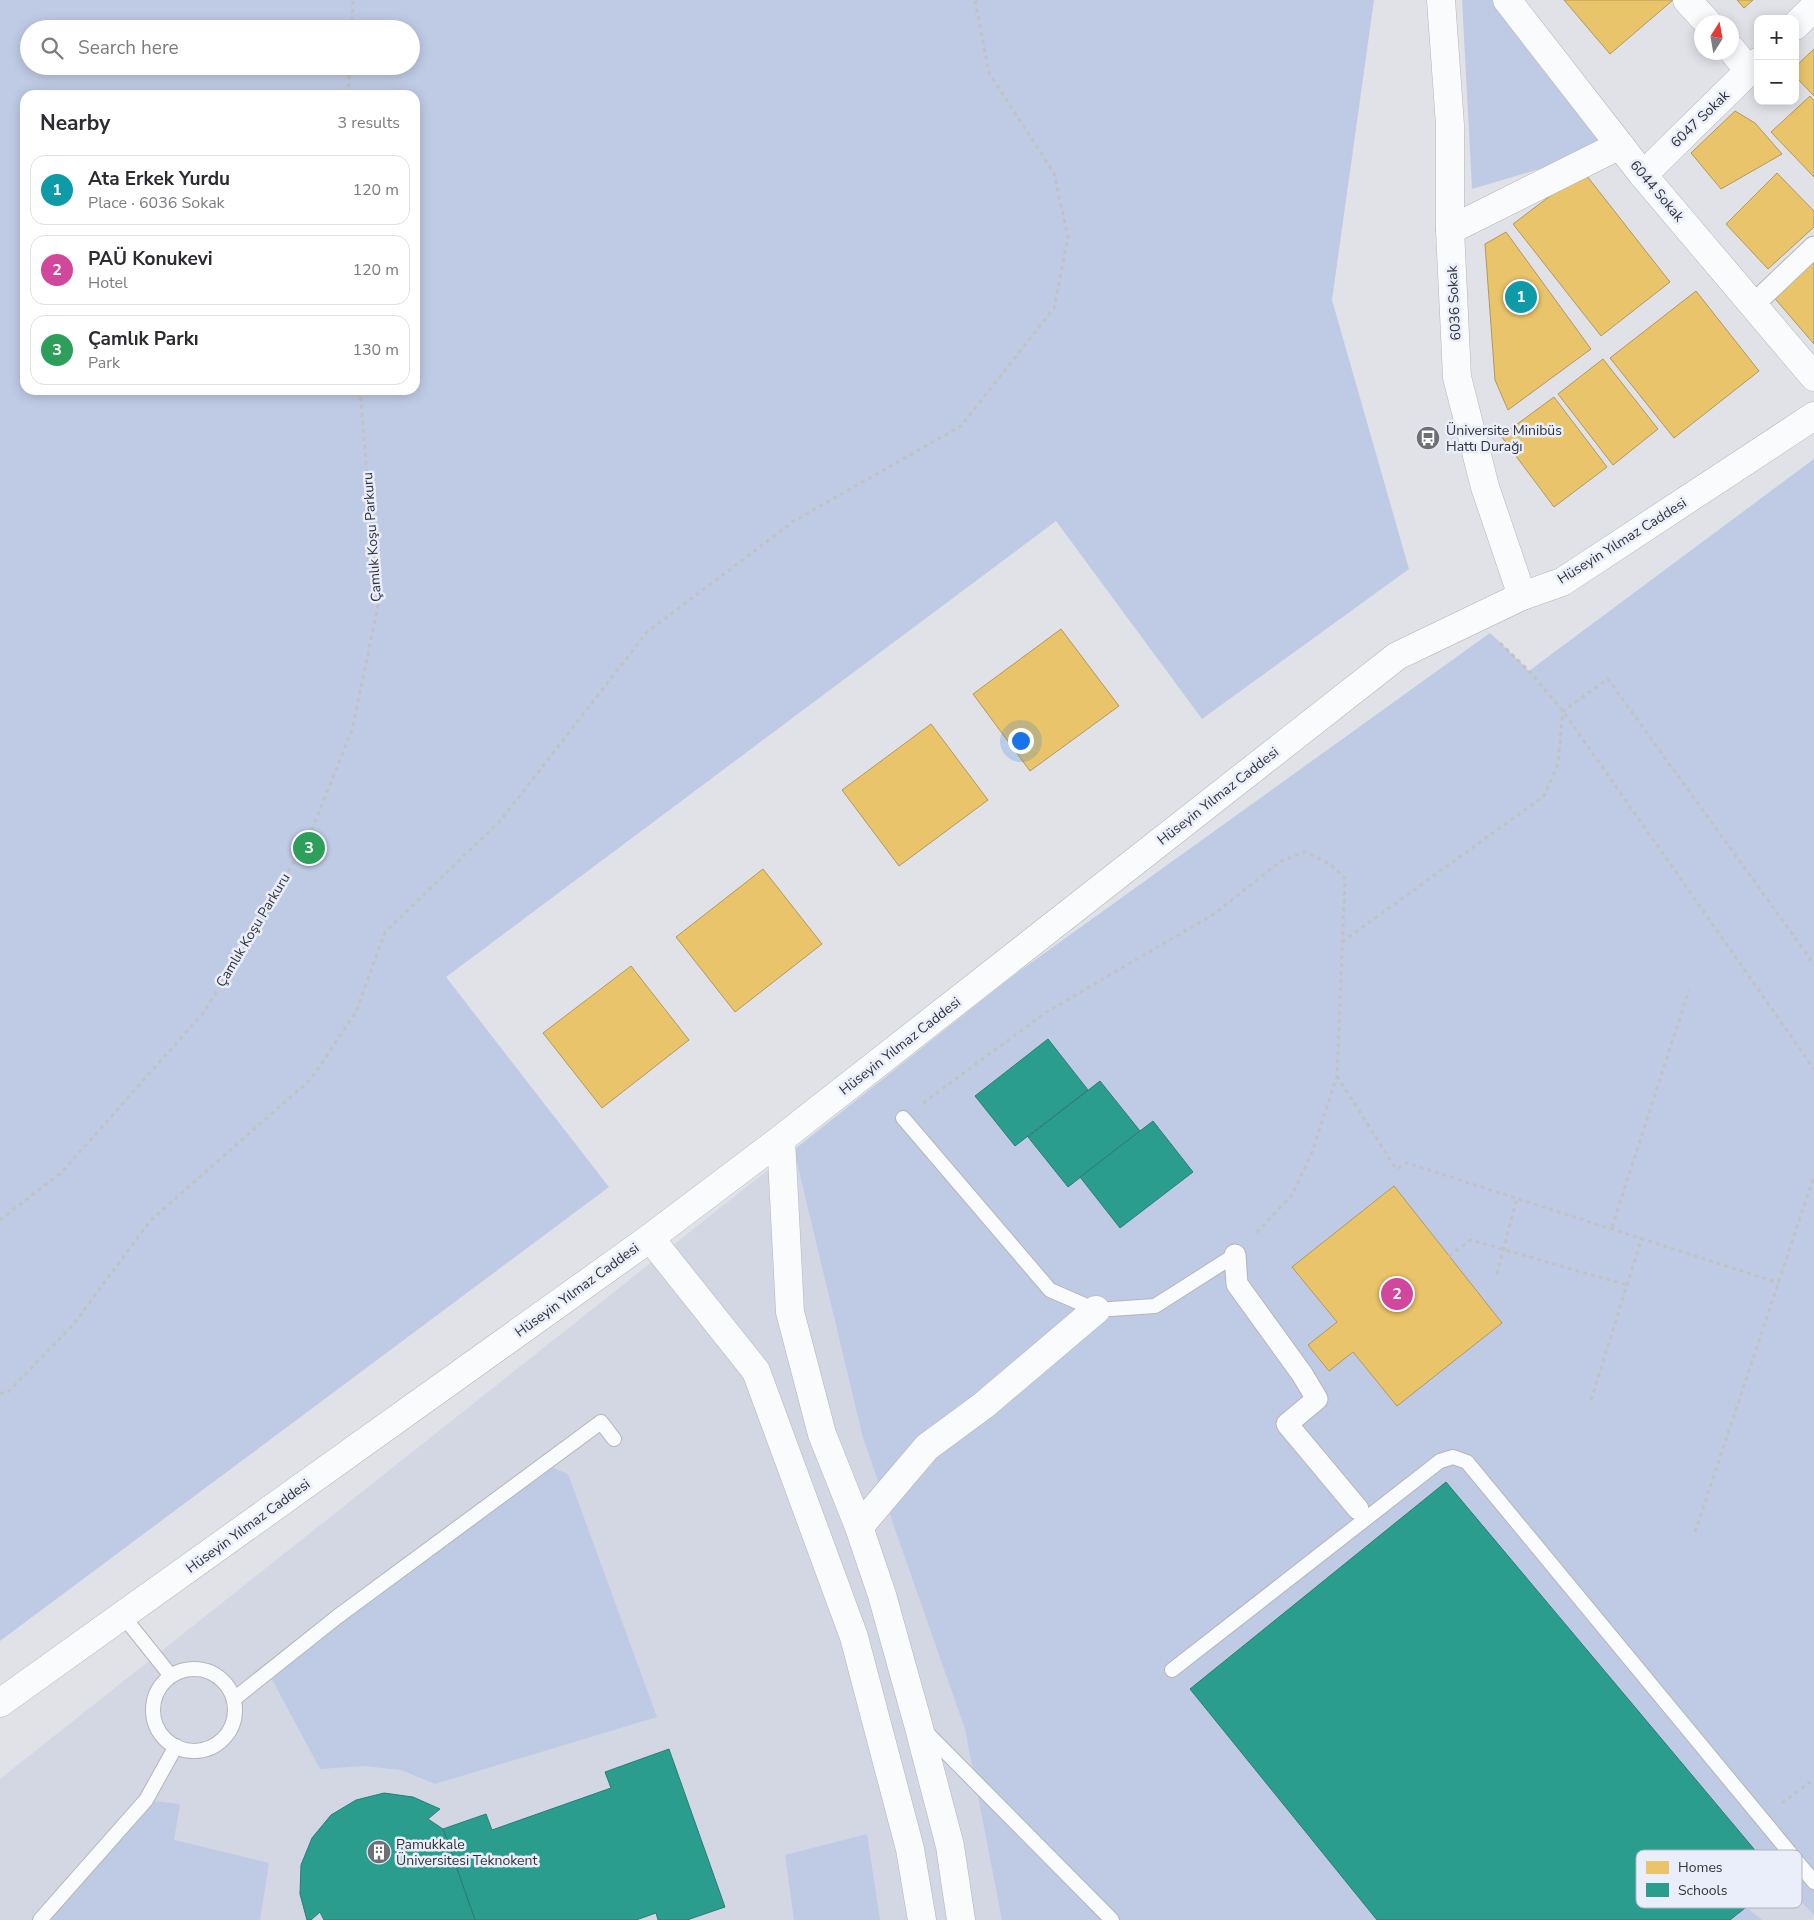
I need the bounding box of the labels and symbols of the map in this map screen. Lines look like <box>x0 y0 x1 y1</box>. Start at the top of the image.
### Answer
north arrow <box>1694 15 1739 60</box>
street label: 6047 Sokak <box>1666 85 1734 152</box>
street label: 6044 Sokak <box>1626 156 1689 227</box>
street label: 6036 Sokak <box>1442 264 1465 341</box>
pin: 1 <box>1505 278 1537 316</box>
place label: Üniversite Minibüs Hattı Durağı <box>1446 421 1562 456</box>
bus stop icon: Üniversite Minibüs Hattı Durağı <box>1415 425 1441 451</box>
street label: Çamlık Koşu Parkuru <box>358 472 386 602</box>
street label: Hüseyin Yılmaz Caddesi <box>1554 493 1690 589</box>
your location <box>1008 728 1034 754</box>
street label: Hüseyin Yılmaz Caddesi <box>1153 743 1283 849</box>
pin: 3 <box>293 829 325 867</box>
street label: Çamlık Koşu Parkuru <box>211 869 295 991</box>
street label: Hüseyin Yılmaz Caddesi <box>835 993 965 1099</box>
street label: Hüseyin Yılmaz Caddesi <box>511 1238 643 1342</box>
pin: 2 <box>1381 1275 1413 1313</box>
street label: Hüseyin Yılmaz Caddesi <box>182 1474 314 1578</box>
place label: Pamukkale Üniversitesi Teknokent <box>396 1835 537 1870</box>
building icon: Pamukkale Üniversitesi Teknokent <box>366 1839 392 1865</box>
legend <box>1636 1850 1802 1908</box>
text: Homes <box>1678 1858 1723 1877</box>
text: Schools <box>1678 1881 1728 1900</box>

